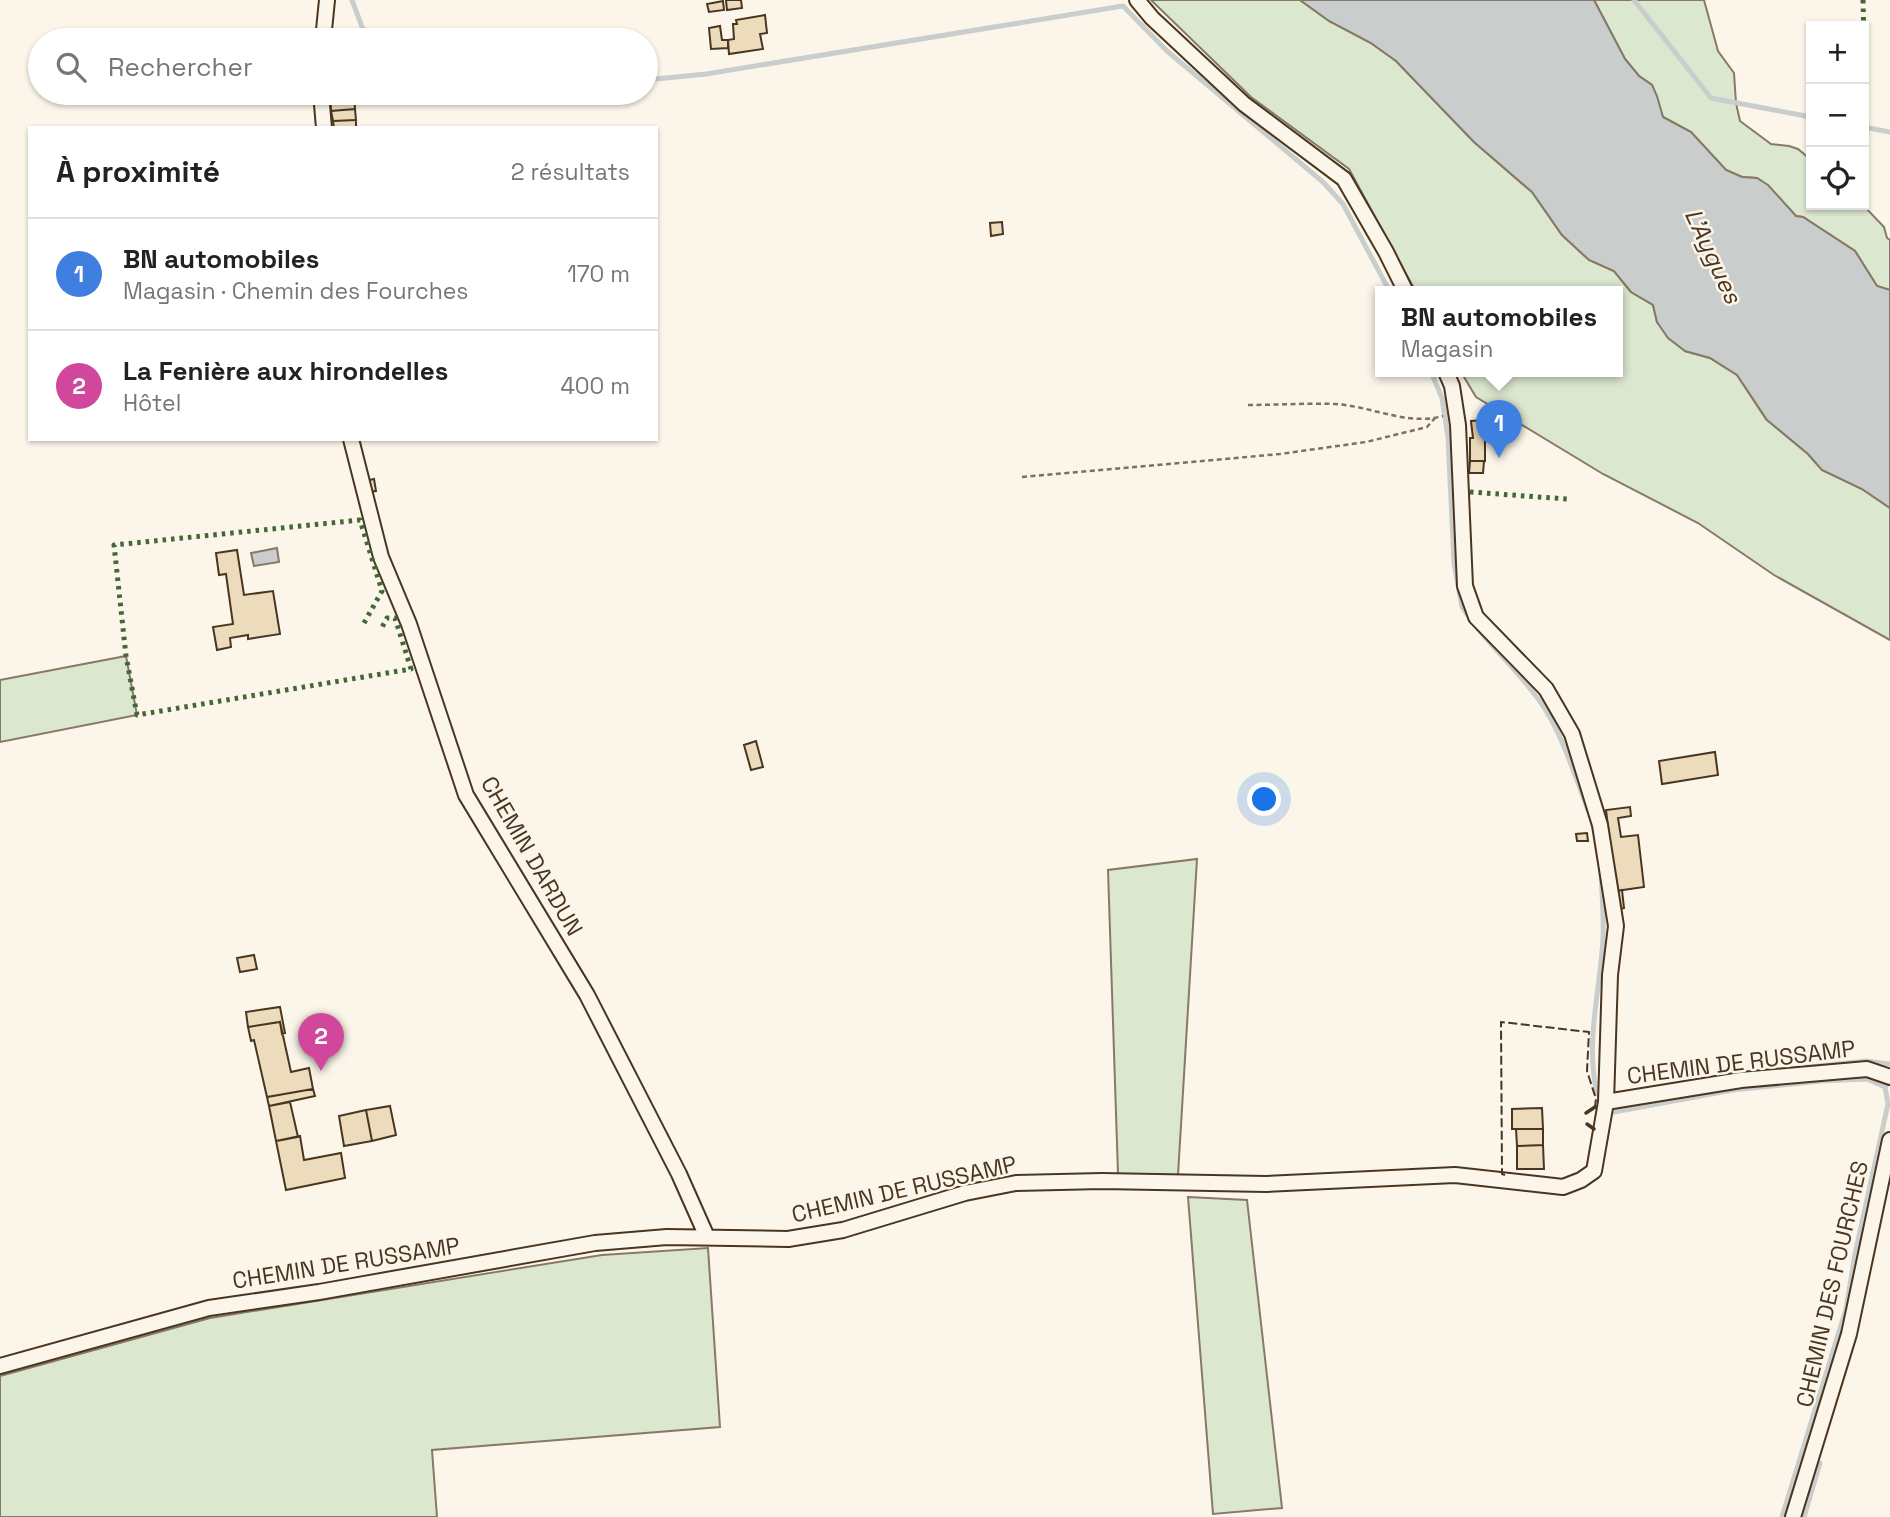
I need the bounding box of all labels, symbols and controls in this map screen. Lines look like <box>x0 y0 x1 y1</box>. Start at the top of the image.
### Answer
map controls <box>1806 21 1869 210</box>
button: + <box>1806 21 1869 84</box>
search box <box>28 28 658 105</box>
icon: search <box>52 48 90 86</box>
text: Rechercher <box>108 50 253 84</box>
button: − <box>1806 84 1869 147</box>
button: locate <box>1806 147 1869 210</box>
text: À proximité <box>56 152 220 191</box>
text: 2 résultats <box>511 157 630 187</box>
water label: L'Aygues <box>1678 203 1749 309</box>
text: BN automobiles <box>123 242 319 276</box>
text: 1 <box>74 259 84 289</box>
text: 170 m <box>567 259 630 289</box>
text: Magasin · Chemin des Fourches <box>123 276 468 306</box>
popup <box>1375 286 1623 377</box>
text: BN automobiles <box>1401 300 1597 334</box>
text: Magasin <box>1401 334 1493 364</box>
text: La Fenière aux hirondelles <box>123 354 448 388</box>
text: 2 <box>72 371 86 401</box>
text: 400 m <box>560 371 630 401</box>
text: Hôtel <box>123 388 181 418</box>
pin: 1 <box>1476 400 1522 458</box>
street label: CHEMIN DARDUN <box>474 771 590 941</box>
your location <box>1247 782 1281 816</box>
pin: 2 <box>298 1013 344 1071</box>
street label: CHEMIN DE RUSSAMP <box>1625 1033 1857 1091</box>
street label: CHEMIN DE RUSSAMP <box>789 1149 1019 1229</box>
street label: CHEMIN DES FOURCHES <box>1789 1158 1875 1410</box>
street label: CHEMIN DE RUSSAMP <box>230 1230 462 1296</box>

